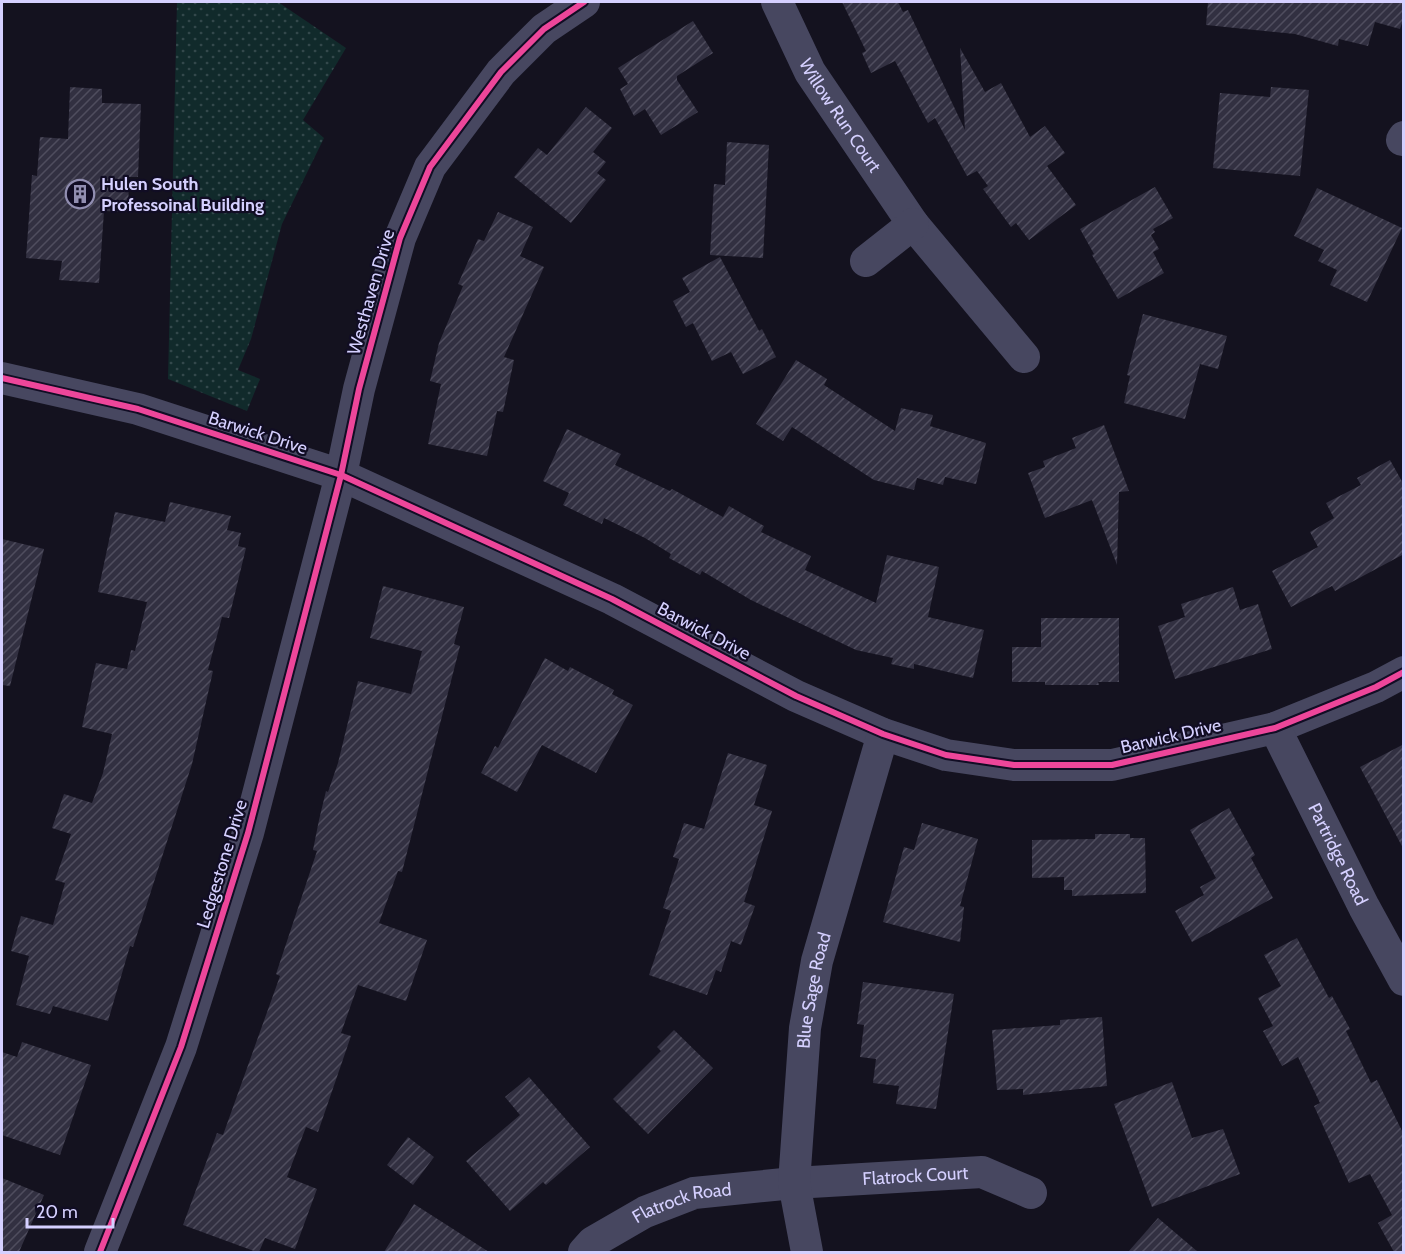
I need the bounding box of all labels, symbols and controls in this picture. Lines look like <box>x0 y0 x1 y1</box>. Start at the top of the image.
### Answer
street label: Willow Run Court <box>794 55 886 176</box>
place label: Hulen South Professoinal Building <box>101 173 264 216</box>
building icon: Hulen South Professoinal Building <box>64 178 96 210</box>
street label: Westhaven Drive <box>343 227 399 357</box>
street label: Barwick Drive <box>206 407 310 459</box>
street label: Barwick Drive <box>654 597 754 665</box>
street label: Barwick Drive <box>1119 714 1223 758</box>
street label: Ledgestone Drive <box>192 797 252 931</box>
street label: Partridge Road <box>1303 800 1372 909</box>
street label: Blue Sage Road <box>793 930 836 1049</box>
street label: Flatrock Court <box>862 1162 969 1190</box>
street label: Flatrock Road <box>628 1178 732 1228</box>
scale bar <box>27 1191 112 1229</box>
text: 20 m <box>36 1201 78 1223</box>

